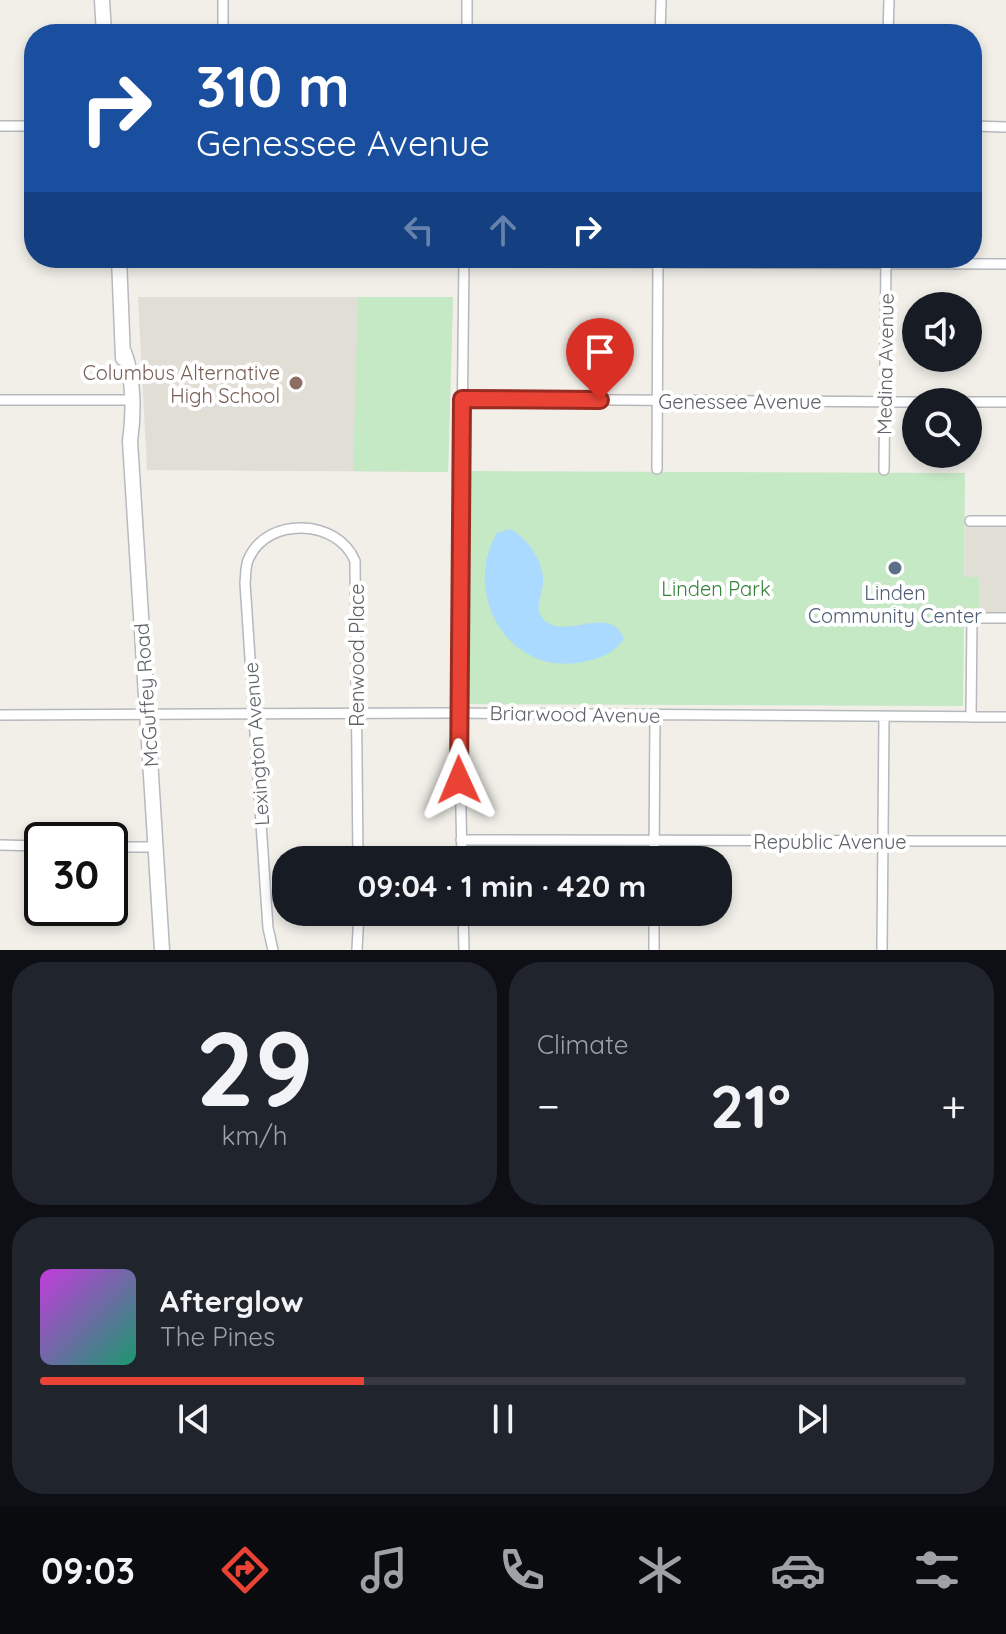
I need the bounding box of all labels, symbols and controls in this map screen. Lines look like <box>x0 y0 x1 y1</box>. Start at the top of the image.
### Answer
text: 310 m <box>196 51 350 121</box>
icon: right <box>64 56 168 160</box>
text: Genessee Avenue <box>196 120 490 165</box>
icon: left <box>397 208 441 252</box>
icon: ahead <box>481 208 525 252</box>
icon: right <box>565 208 609 252</box>
map controls <box>902 292 982 468</box>
button: sound <box>902 292 982 372</box>
street label: Medina Avenue <box>871 293 899 435</box>
pin <box>566 318 634 400</box>
icon: arrive <box>578 330 622 374</box>
place label: Columbus Alternative High School <box>83 360 280 408</box>
marker: Columbus Alternative High School <box>287 374 305 392</box>
button: search <box>902 388 982 468</box>
street label: Genessee Avenue <box>658 389 822 414</box>
marker: Linden Community Center <box>886 559 904 577</box>
park label: Linden Park <box>661 576 771 601</box>
place label: Linden Community Center <box>808 580 982 628</box>
street label: Renwood Place <box>344 583 369 727</box>
street label: McGuffey Road <box>128 622 164 768</box>
street label: Lexington Avenue <box>238 661 274 827</box>
street label: Briarwood Avenue <box>489 700 661 728</box>
position arrow <box>417 738 501 822</box>
speed limit sign: 30 <box>24 822 128 926</box>
street label: Republic Avenue <box>753 829 907 854</box>
text: 09:04 · 1 min · 420 m <box>358 867 646 905</box>
text: 29 <box>195 1002 314 1132</box>
text: Climate <box>537 1028 628 1061</box>
text: 21° <box>710 1068 791 1143</box>
text: − <box>537 1078 560 1133</box>
text: + <box>941 1078 966 1133</box>
text: km/h <box>222 1119 287 1152</box>
text: Afterglow <box>160 1282 303 1320</box>
text: The Pines <box>160 1320 275 1353</box>
icon: previous <box>172 1397 216 1441</box>
icon: pause <box>481 1397 525 1441</box>
icon: next <box>790 1397 834 1441</box>
icon: directions <box>217 1542 273 1598</box>
icon: music <box>356 1542 412 1598</box>
icon: phone <box>494 1542 550 1598</box>
icon: climate <box>632 1542 688 1598</box>
icon: car <box>770 1542 826 1598</box>
icon: filters <box>909 1542 965 1598</box>
text: 09:03 <box>41 1548 135 1593</box>

